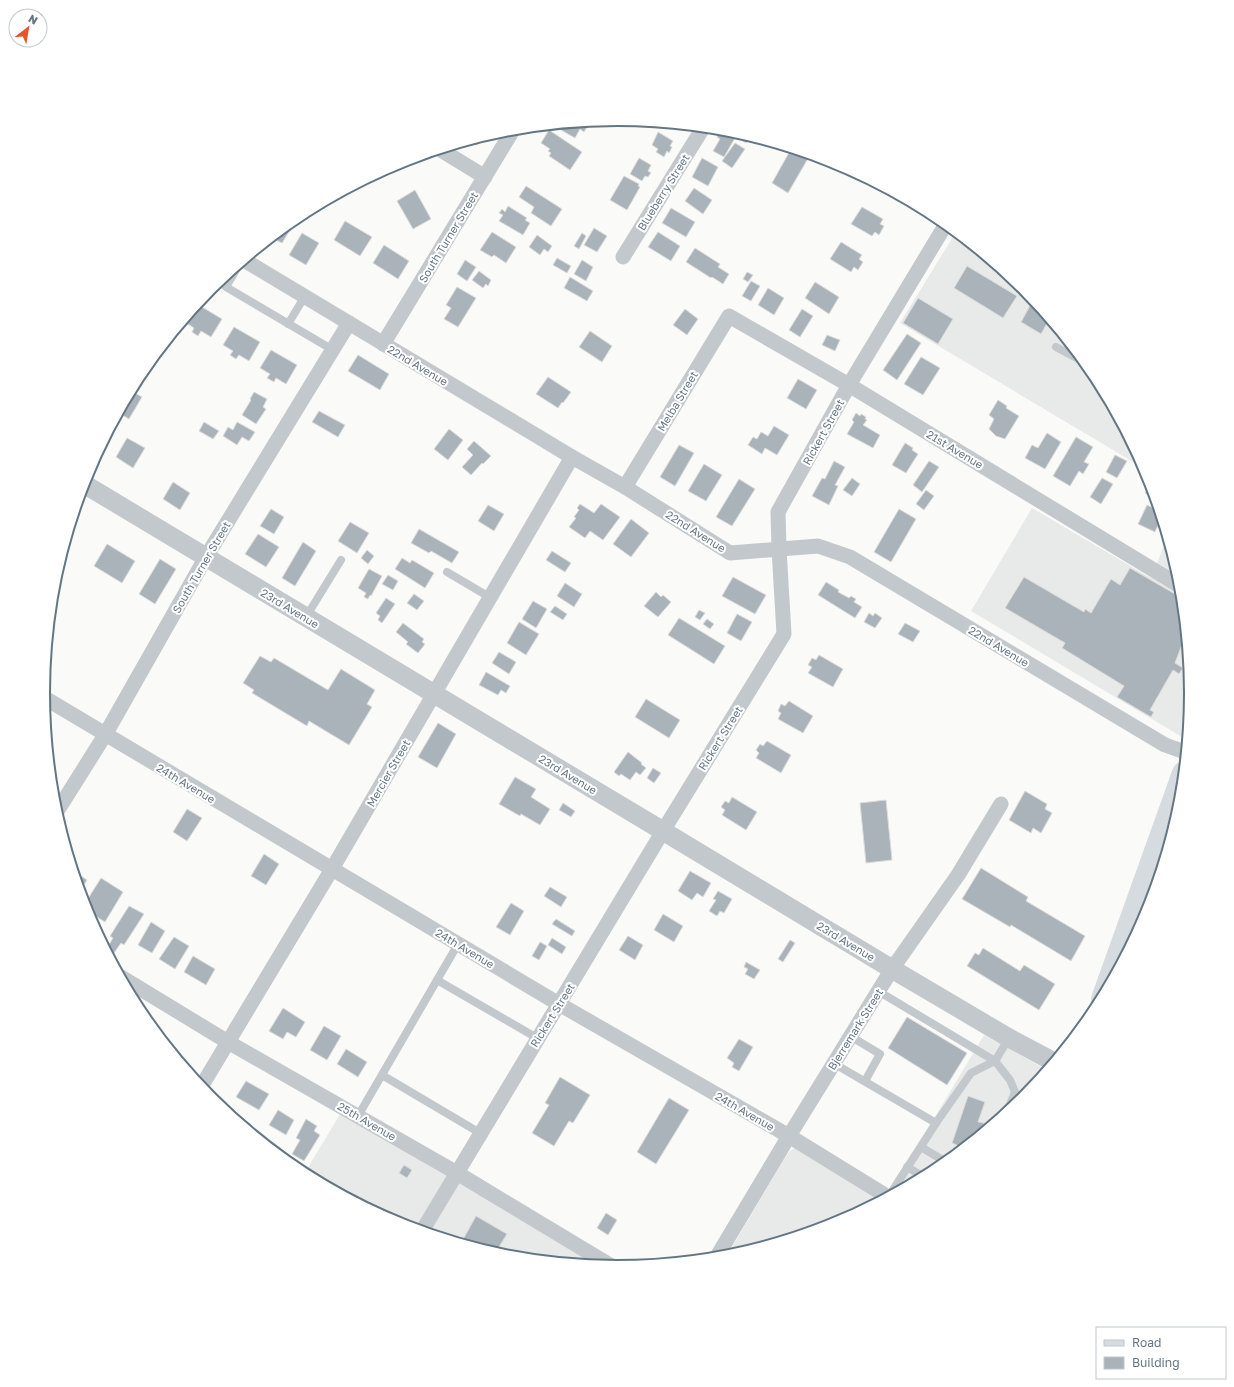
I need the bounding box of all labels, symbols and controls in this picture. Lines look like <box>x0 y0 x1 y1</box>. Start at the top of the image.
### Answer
north arrow <box>8 8 48 48</box>
text: N <box>26 11 40 27</box>
street label: Blueberry Street <box>634 151 692 233</box>
street label: South Turner Street <box>416 189 480 285</box>
street label: 22nd Avenue <box>386 342 450 388</box>
street label: Melba Street <box>654 369 700 433</box>
street label: Rickert Street <box>800 397 846 467</box>
street label: 21st Avenue <box>924 427 986 471</box>
street label: 22nd Avenue <box>664 508 728 554</box>
street label: South Turner Street <box>169 519 233 615</box>
street label: 23rd Avenue <box>259 586 321 630</box>
street label: 22nd Avenue <box>967 623 1031 669</box>
street label: Rickert Street <box>695 704 745 772</box>
street label: Mercier Street <box>364 737 412 809</box>
street label: 23rd Avenue <box>537 752 599 796</box>
street label: 24th Avenue <box>154 760 218 806</box>
street label: 23rd Avenue <box>815 919 877 963</box>
street label: 24th Avenue <box>433 925 497 971</box>
street label: Rickert Street <box>527 981 577 1049</box>
street label: Bjerremark Street <box>825 986 885 1072</box>
street label: 24th Avenue <box>713 1089 777 1133</box>
street label: 25th Avenue <box>335 1099 399 1143</box>
legend <box>1096 1327 1226 1379</box>
text: Road <box>1132 1335 1161 1350</box>
text: Building <box>1132 1355 1180 1370</box>

